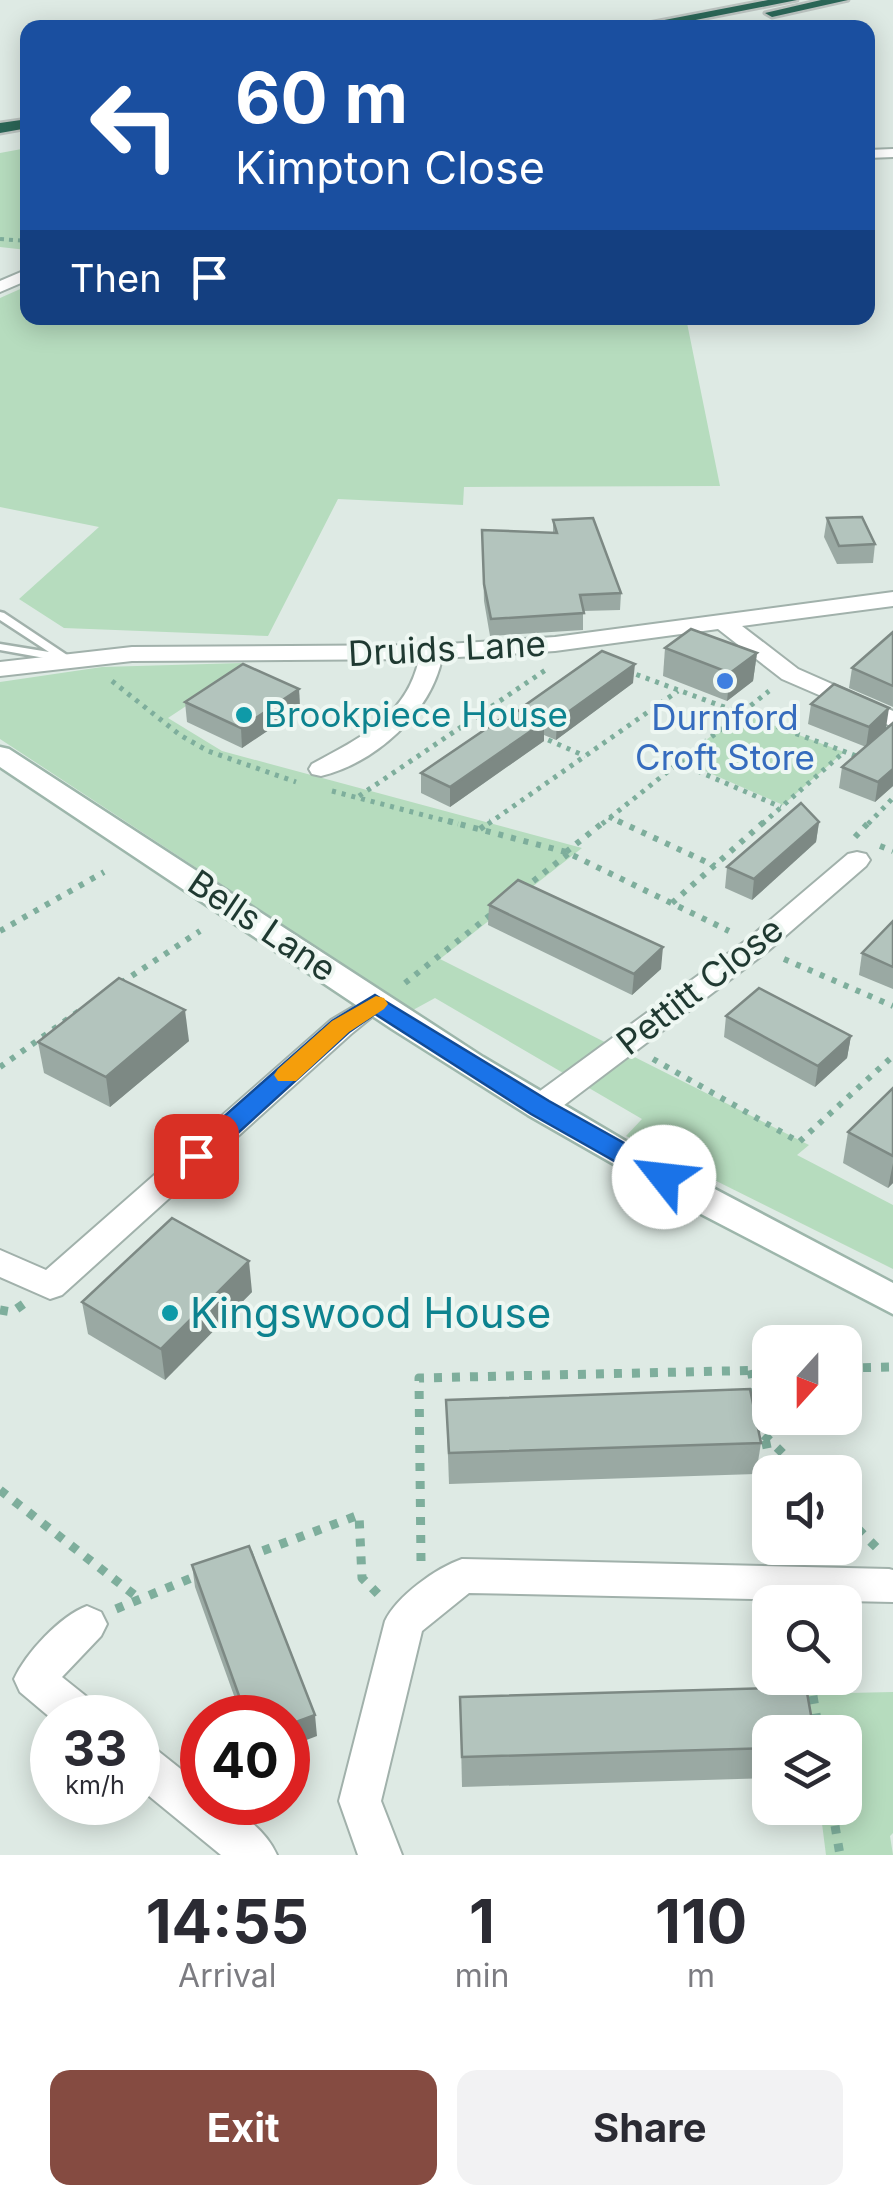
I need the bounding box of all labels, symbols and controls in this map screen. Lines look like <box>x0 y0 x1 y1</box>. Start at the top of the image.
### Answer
text: 60 m <box>235 55 408 140</box>
icon: left <box>70 60 200 190</box>
text: Kimpton Close <box>235 140 545 195</box>
icon: arrive <box>182 250 237 305</box>
text: Then <box>70 255 162 301</box>
street label: Druids Lane <box>347 622 547 674</box>
marker: Durnford Croft Store <box>714 670 736 692</box>
place label: Brookpiece House <box>264 693 568 735</box>
place label: Durnford Croft Store <box>635 696 815 778</box>
marker: Brookpiece House <box>233 704 255 726</box>
street label: Bells Lane <box>181 860 344 990</box>
street label: Pettitt Close <box>608 907 791 1063</box>
pin <box>154 1114 239 1199</box>
position arrow <box>612 1125 716 1229</box>
icon: arrive <box>169 1129 224 1184</box>
place label: Kingswood House <box>190 1287 551 1338</box>
marker: Kingswood House <box>159 1302 181 1324</box>
north arrow <box>752 1325 862 1435</box>
map controls <box>752 1325 862 1825</box>
button: sound <box>752 1455 862 1565</box>
button: search <box>752 1585 862 1695</box>
speed limit sign: 40 <box>180 1695 310 1825</box>
button: layers <box>752 1715 862 1825</box>
text: 33 <box>63 1718 127 1778</box>
text: km/h <box>65 1770 125 1800</box>
text: 14:55 <box>146 1885 309 1957</box>
text: 1 <box>469 1885 495 1957</box>
text: 110 <box>655 1885 747 1957</box>
text: Arrival <box>178 1956 277 1995</box>
text: min <box>455 1956 509 1995</box>
text: m <box>687 1956 715 1995</box>
button: Exit <box>50 2070 437 2185</box>
button: Share <box>457 2070 843 2185</box>

